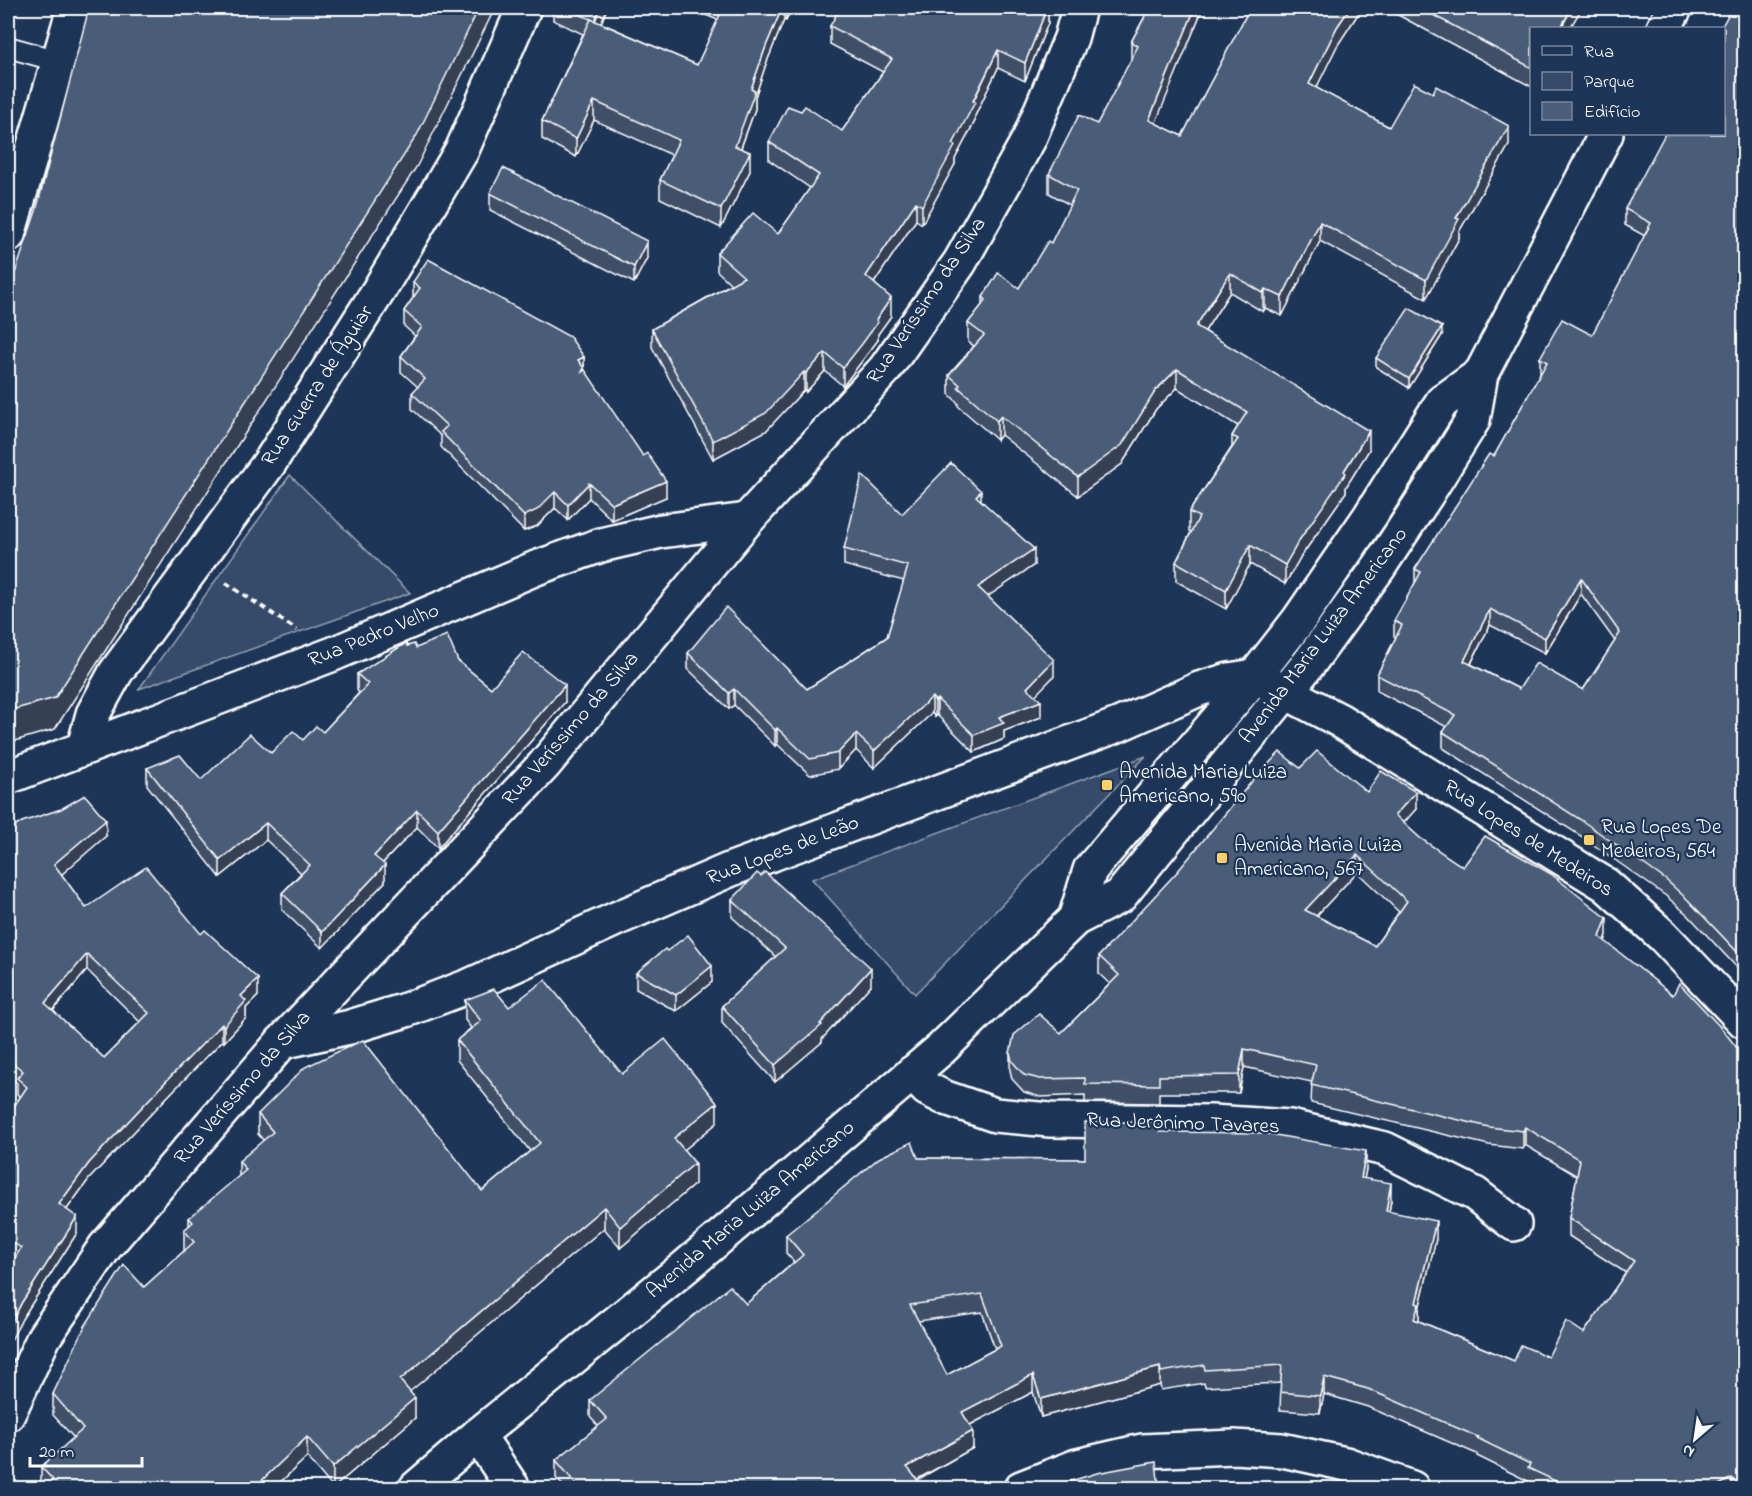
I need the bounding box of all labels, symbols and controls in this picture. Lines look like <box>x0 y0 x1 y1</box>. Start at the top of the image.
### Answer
legend <box>1530 27 1725 135</box>
text: Rua <box>1584 40 1614 66</box>
text: Parque <box>1584 70 1635 96</box>
text: Edifício <box>1584 100 1640 126</box>
street label: Rua Veríssimo da Silva <box>860 211 994 391</box>
street label: Rua Guerra de Águiar <box>254 299 383 474</box>
street label: Avenida Maria Luiza Americano <box>1232 521 1416 751</box>
street label: Rua Pedro Velho <box>304 596 444 676</box>
street label: Rua Veríssimo da Silva <box>495 645 647 813</box>
place label: Avenida Maria Luiza Americano, 590 <box>1119 758 1287 812</box>
street label: Rua Lopes de Medeiros <box>1437 773 1619 905</box>
marker: Avenida Maria Luiza Americano, 590 <box>1100 778 1114 792</box>
street label: Rua Lopes de Leão <box>703 808 864 894</box>
place label: Rua Lopes De Medeiros, 564 <box>1601 813 1722 867</box>
place label: Avenida Maria Luiza Americano, 567 <box>1234 831 1402 885</box>
marker: Rua Lopes De Medeiros, 564 <box>1582 833 1596 847</box>
marker: Avenida Maria Luiza Americano, 567 <box>1215 851 1229 865</box>
street label: Rua Veríssimo da Silva <box>167 1004 319 1172</box>
street label: Rua Jerônimo Tavares <box>1086 1106 1280 1142</box>
street label: Avenida Maria Luiza Americano <box>640 1114 862 1306</box>
north arrow <box>1665 1409 1725 1469</box>
scale bar <box>30 1430 142 1468</box>
text: N <box>1678 1437 1699 1463</box>
text: 20 m <box>39 1440 74 1466</box>

